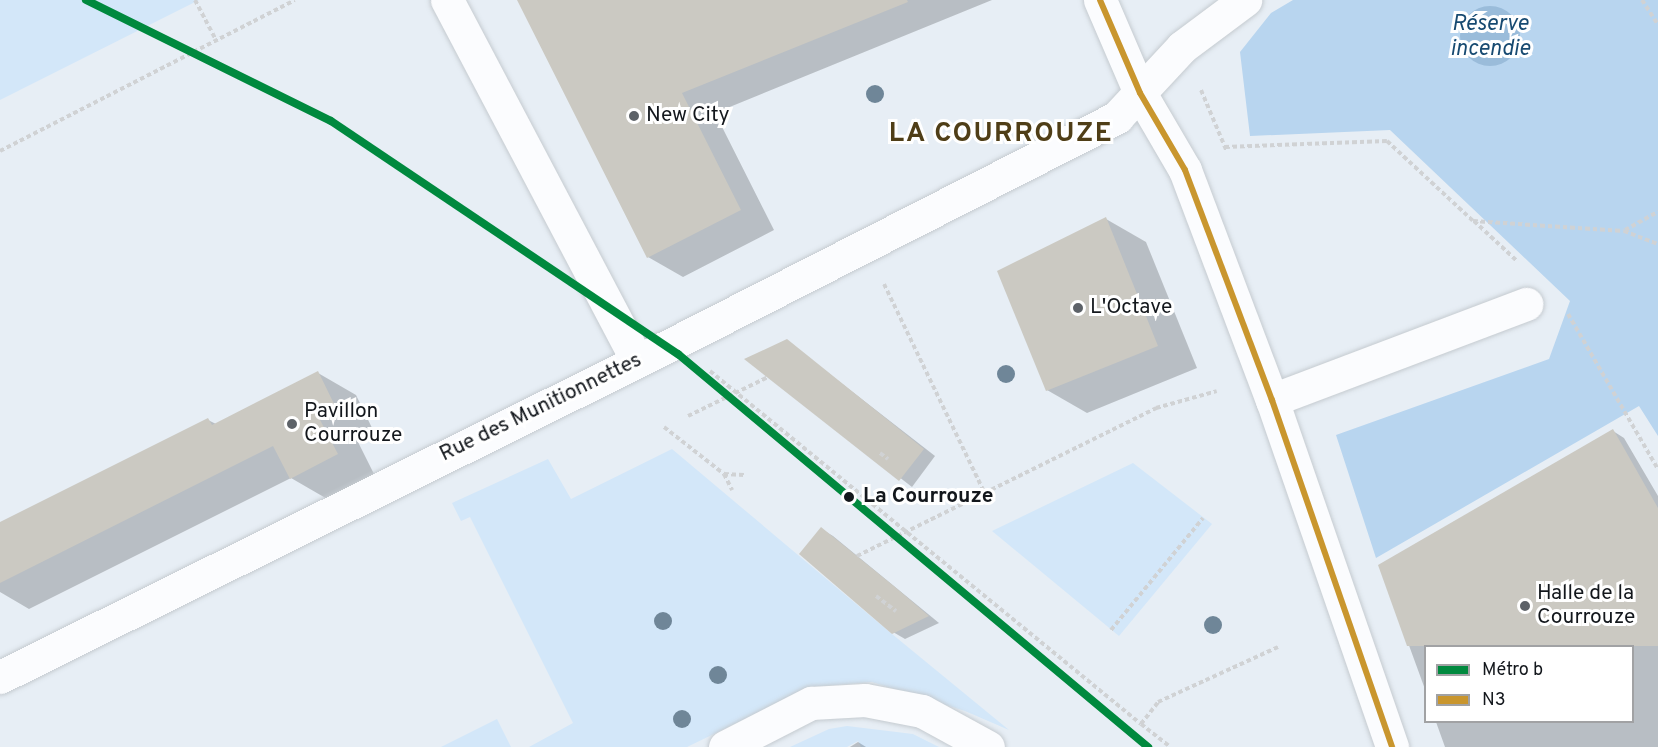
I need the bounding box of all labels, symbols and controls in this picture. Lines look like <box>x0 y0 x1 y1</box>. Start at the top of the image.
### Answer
water label: Réserve incendie <box>1450 11 1530 62</box>
place label: New City <box>646 103 730 129</box>
marker: New City <box>627 109 641 123</box>
district label: LA COURROUZE <box>888 119 1114 151</box>
place label: L'Octave <box>1090 295 1172 321</box>
marker: L'Octave <box>1071 301 1085 315</box>
street label: Rue des Munitionnettes <box>436 348 646 468</box>
place label: Pavillon Courrouze <box>304 399 402 449</box>
marker: Pavillon Courrouze <box>285 417 299 431</box>
place label: La Courrouze <box>863 484 993 510</box>
marker: La Courrouze <box>840 488 858 506</box>
place label: Halle de la Courrouze <box>1537 581 1635 631</box>
marker: Halle de la Courrouze <box>1518 599 1532 613</box>
legend <box>1424 645 1634 723</box>
text: Métro b <box>1482 659 1543 682</box>
text: N3 <box>1482 689 1506 712</box>

